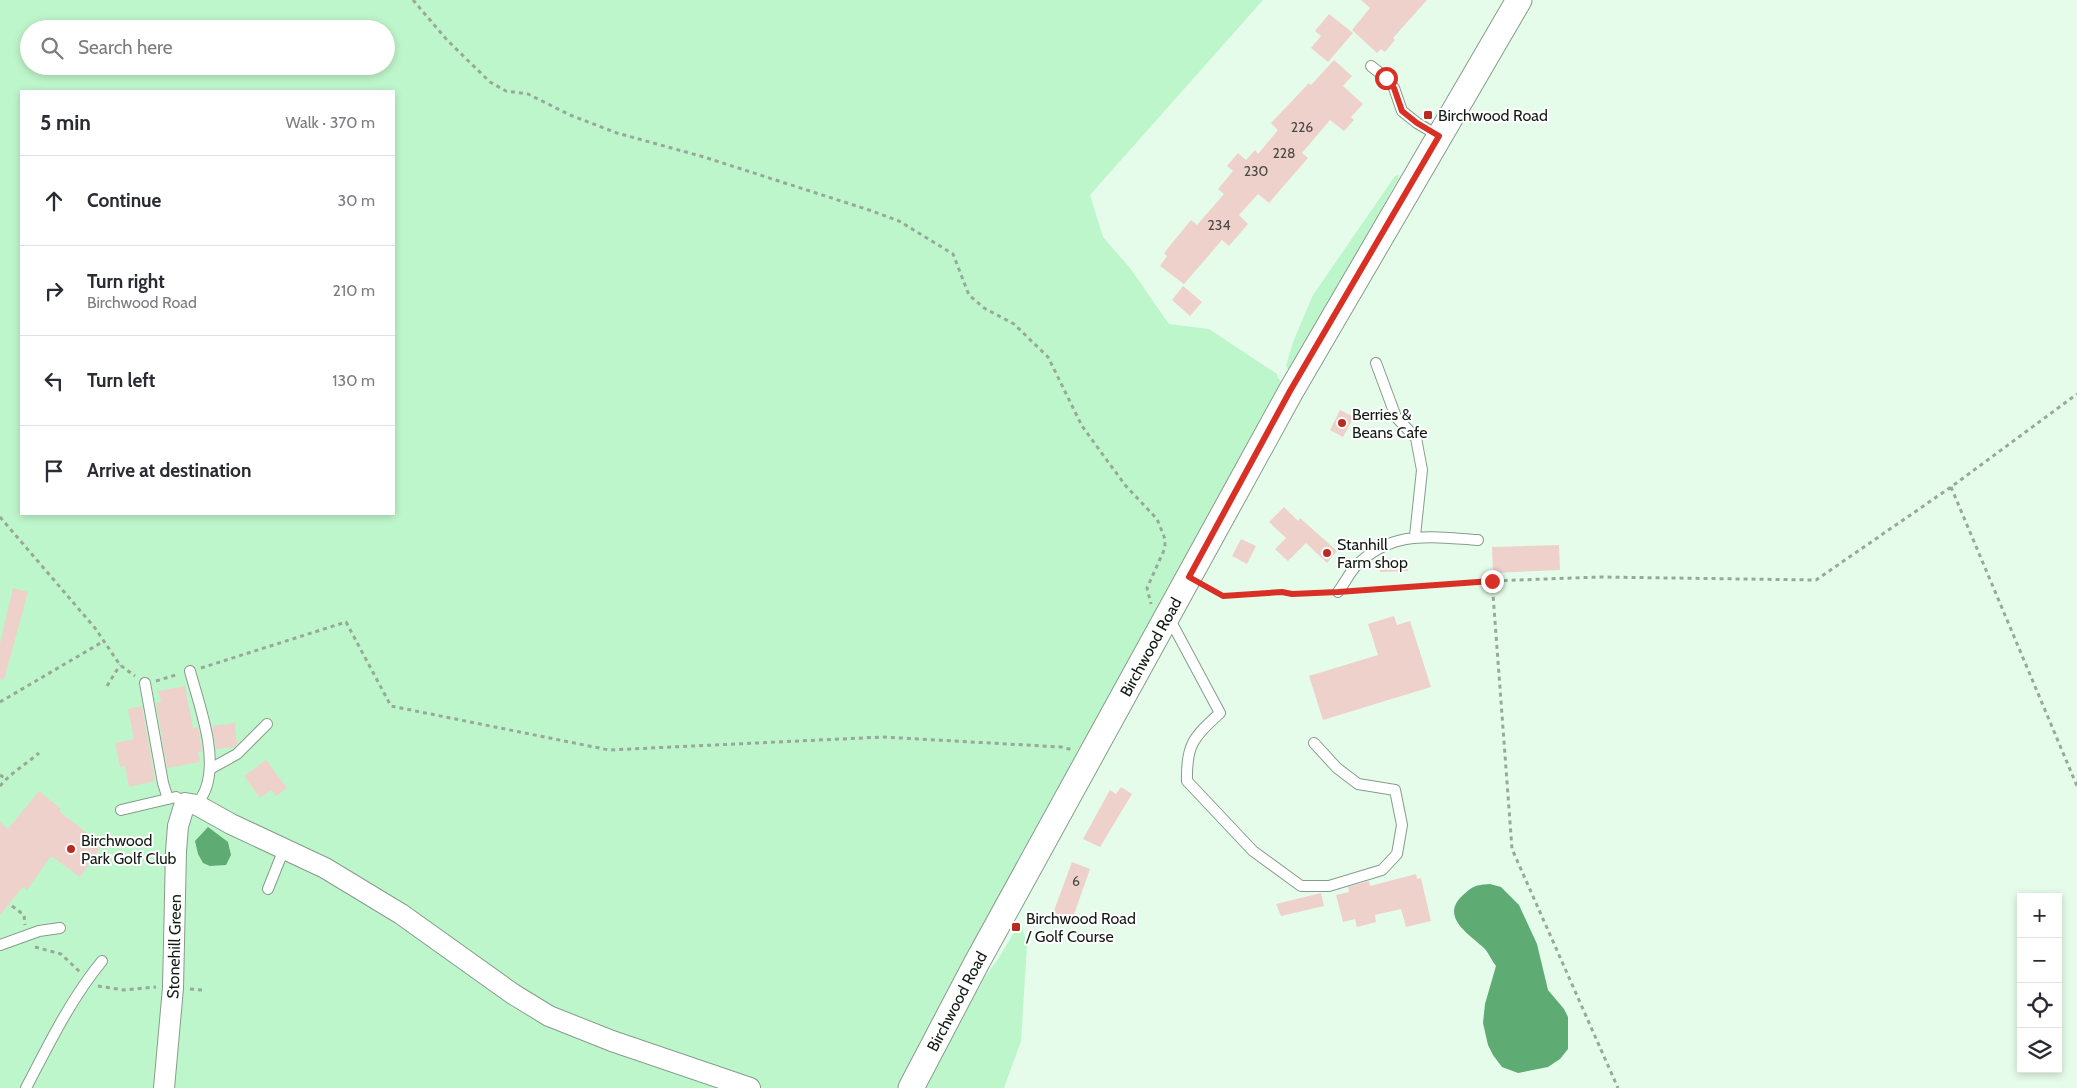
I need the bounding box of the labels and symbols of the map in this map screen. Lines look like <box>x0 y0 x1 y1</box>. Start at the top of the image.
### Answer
route start <box>1375 67 1398 90</box>
place label: Birchwood Road <box>1438 106 1548 125</box>
marker: Birchwood Road <box>1422 109 1434 121</box>
house number: 226 <box>1291 118 1313 136</box>
house number: 228 <box>1272 144 1296 162</box>
house number: 230 <box>1244 162 1269 180</box>
house number: 234 <box>1207 216 1231 234</box>
place label: Berries & Beans Cafe <box>1352 405 1427 442</box>
marker: Berries & Beans Cafe <box>1336 417 1348 429</box>
place label: Stanhill Farm shop <box>1337 535 1408 572</box>
marker: Stanhill Farm shop <box>1321 547 1333 559</box>
route end <box>1481 570 1504 593</box>
street label: Birchwood Road <box>1116 594 1185 700</box>
place label: Birchwood Park Golf Club <box>81 831 177 868</box>
marker: Birchwood Park Golf Club <box>65 843 77 855</box>
house number: 6 <box>1072 872 1080 890</box>
street label: Stonehill Green <box>163 894 185 999</box>
place label: Birchwood Road / Golf Course <box>1025 909 1136 946</box>
marker: Birchwood Road / Golf Course <box>1010 921 1022 933</box>
street label: Birchwood Road <box>923 948 991 1054</box>

